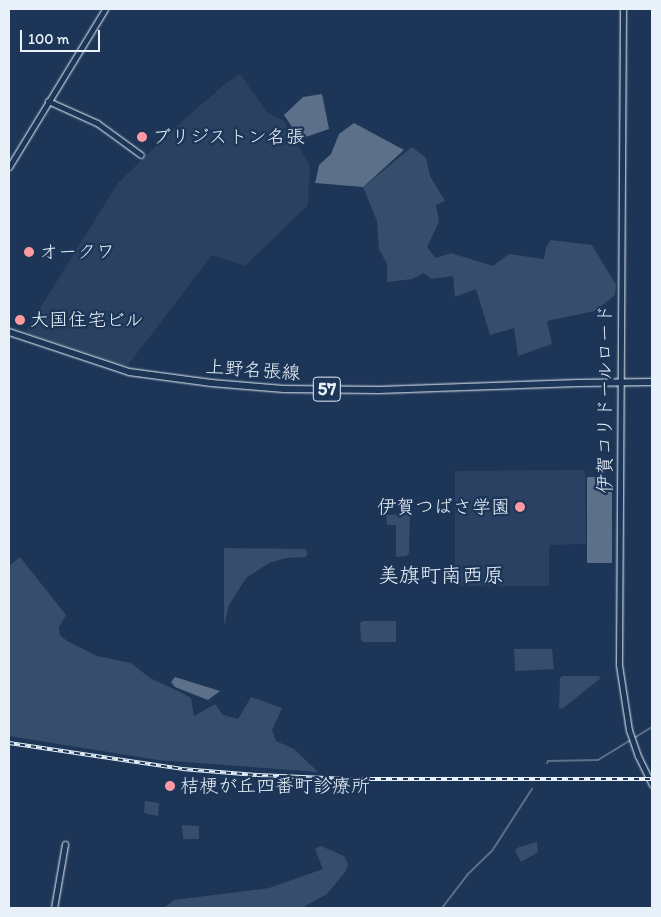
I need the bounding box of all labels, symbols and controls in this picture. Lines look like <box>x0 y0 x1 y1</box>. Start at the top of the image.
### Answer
scale bar <box>22 20 102 52</box>
text: 100 m <box>28 30 69 48</box>
place label: ブリジストン名張 <box>152 126 304 148</box>
marker: ブリジストン名張 <box>136 131 148 143</box>
place label: オークワ <box>39 241 115 263</box>
marker: オークワ <box>23 246 35 258</box>
street label: 伊賀コリドールロード <box>594 304 616 494</box>
place label: 大国住宅ビル <box>30 309 144 331</box>
marker: 大国住宅ビル <box>14 314 26 326</box>
street label: 上野名張線 <box>205 355 301 385</box>
road number: 57 <box>312 374 342 404</box>
place label: 伊賀つばさ学園 <box>377 496 510 518</box>
marker: 伊賀つばさ学園 <box>514 501 526 513</box>
district label: 美旗町南西原 <box>378 562 504 588</box>
place label: 桔梗が丘四番町診療所 <box>180 775 370 797</box>
marker: 桔梗が丘四番町診療所 <box>164 780 176 792</box>

